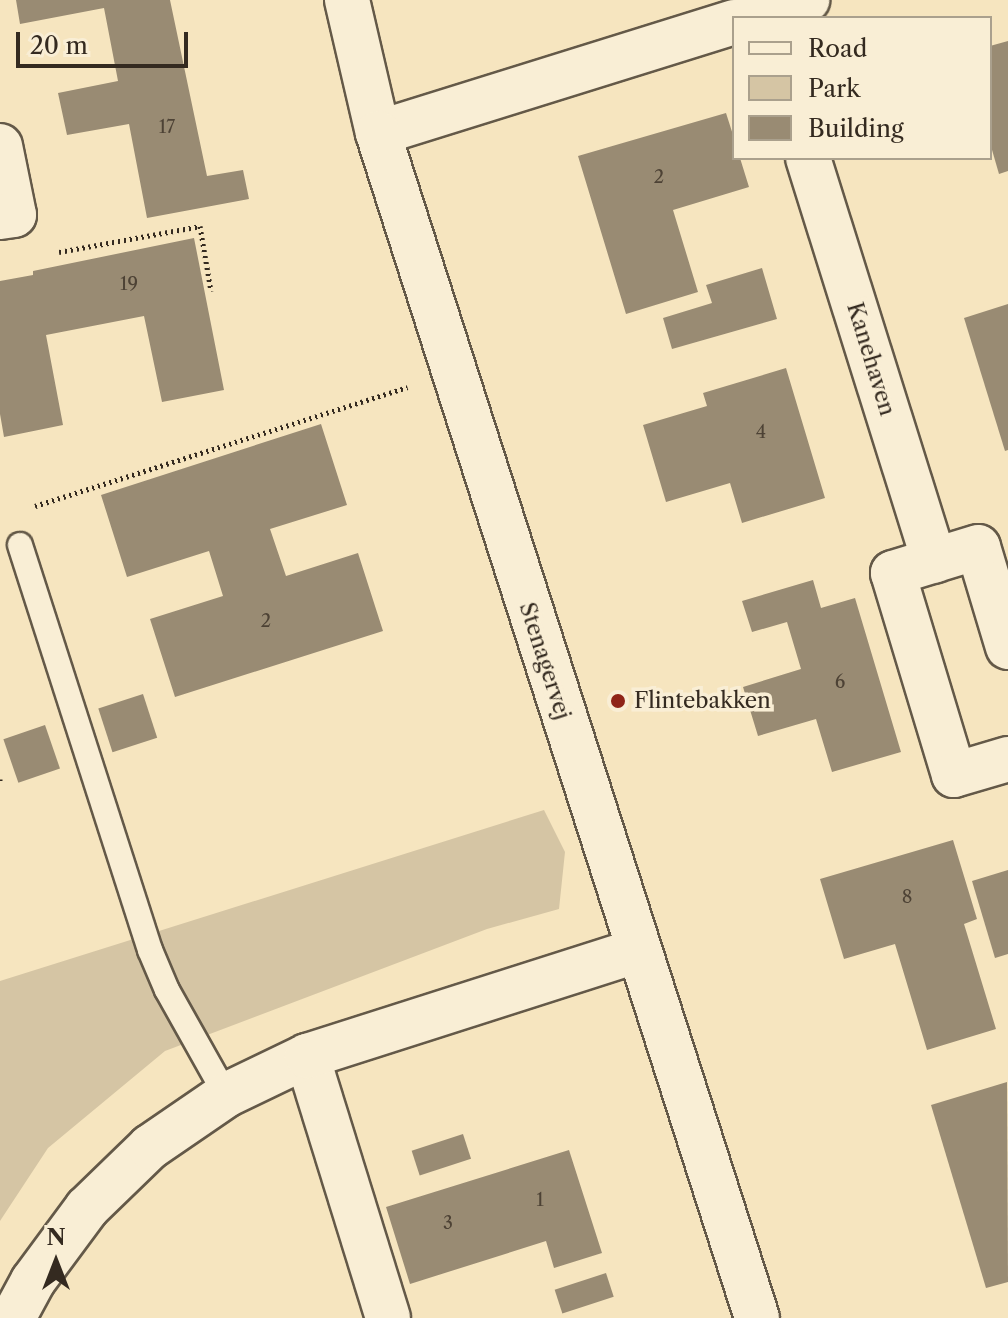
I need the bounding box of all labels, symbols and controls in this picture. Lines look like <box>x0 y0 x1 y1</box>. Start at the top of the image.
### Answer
scale bar <box>20 16 192 66</box>
legend <box>732 16 992 160</box>
text: 20 m <box>30 31 88 60</box>
text: Road <box>808 34 867 63</box>
text: Park <box>808 74 860 103</box>
text: Building <box>808 114 904 143</box>
house number: 17 <box>159 116 175 138</box>
house number: 2 <box>654 166 664 188</box>
house number: 19 <box>120 273 138 295</box>
street label: Kanehaven <box>841 299 901 419</box>
house number: 4 <box>756 421 766 443</box>
street label: Stenagervej <box>514 599 576 723</box>
house number: 2 <box>261 610 271 632</box>
house number: 6 <box>835 671 845 693</box>
place label: Flintebakken <box>634 688 771 714</box>
marker: Flintebakken <box>609 692 627 710</box>
house number: 8 <box>902 886 912 908</box>
house number: 1 <box>536 1189 544 1211</box>
house number: 3 <box>443 1212 453 1234</box>
north arrow <box>16 1222 96 1302</box>
text: N <box>46 1224 66 1251</box>

